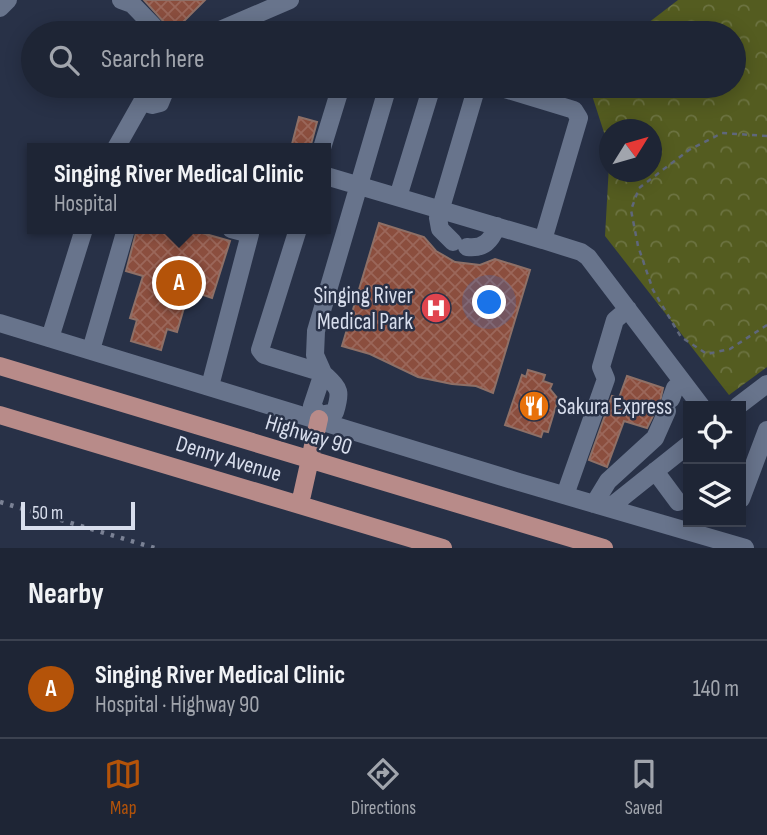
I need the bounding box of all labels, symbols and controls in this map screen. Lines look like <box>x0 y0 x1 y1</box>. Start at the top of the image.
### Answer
search box <box>21 21 746 98</box>
icon: search <box>45 41 83 79</box>
text: Search here <box>101 44 204 75</box>
north arrow <box>599 119 662 182</box>
popup <box>27 143 331 234</box>
text: Singing River Medical Clinic <box>54 159 304 190</box>
text: Hospital <box>54 190 117 218</box>
pin: A <box>156 257 202 309</box>
place label: Singing River Medical Park <box>313 282 413 336</box>
your location <box>472 285 506 319</box>
hospital icon: Singing River Medical Park <box>419 291 453 325</box>
restaurant icon: Sakura Express <box>517 389 551 423</box>
place label: Sakura Express <box>557 393 672 421</box>
map controls <box>683 401 746 527</box>
button: locate <box>683 401 746 464</box>
street label: Highway 90 <box>262 409 355 461</box>
street label: Denny Avenue <box>173 430 285 488</box>
button: layers <box>683 464 746 527</box>
scale bar <box>21 499 135 531</box>
text: 50 m <box>32 502 63 525</box>
text: Nearby <box>28 576 104 612</box>
text: Singing River Medical Clinic <box>95 660 345 691</box>
text: A <box>46 675 56 703</box>
text: 140 m <box>693 675 739 703</box>
text: Hospital · Highway 90 <box>95 691 259 719</box>
tab: Map <box>104 755 142 820</box>
tab: Directions <box>351 755 416 820</box>
tab: Saved <box>625 755 663 820</box>

